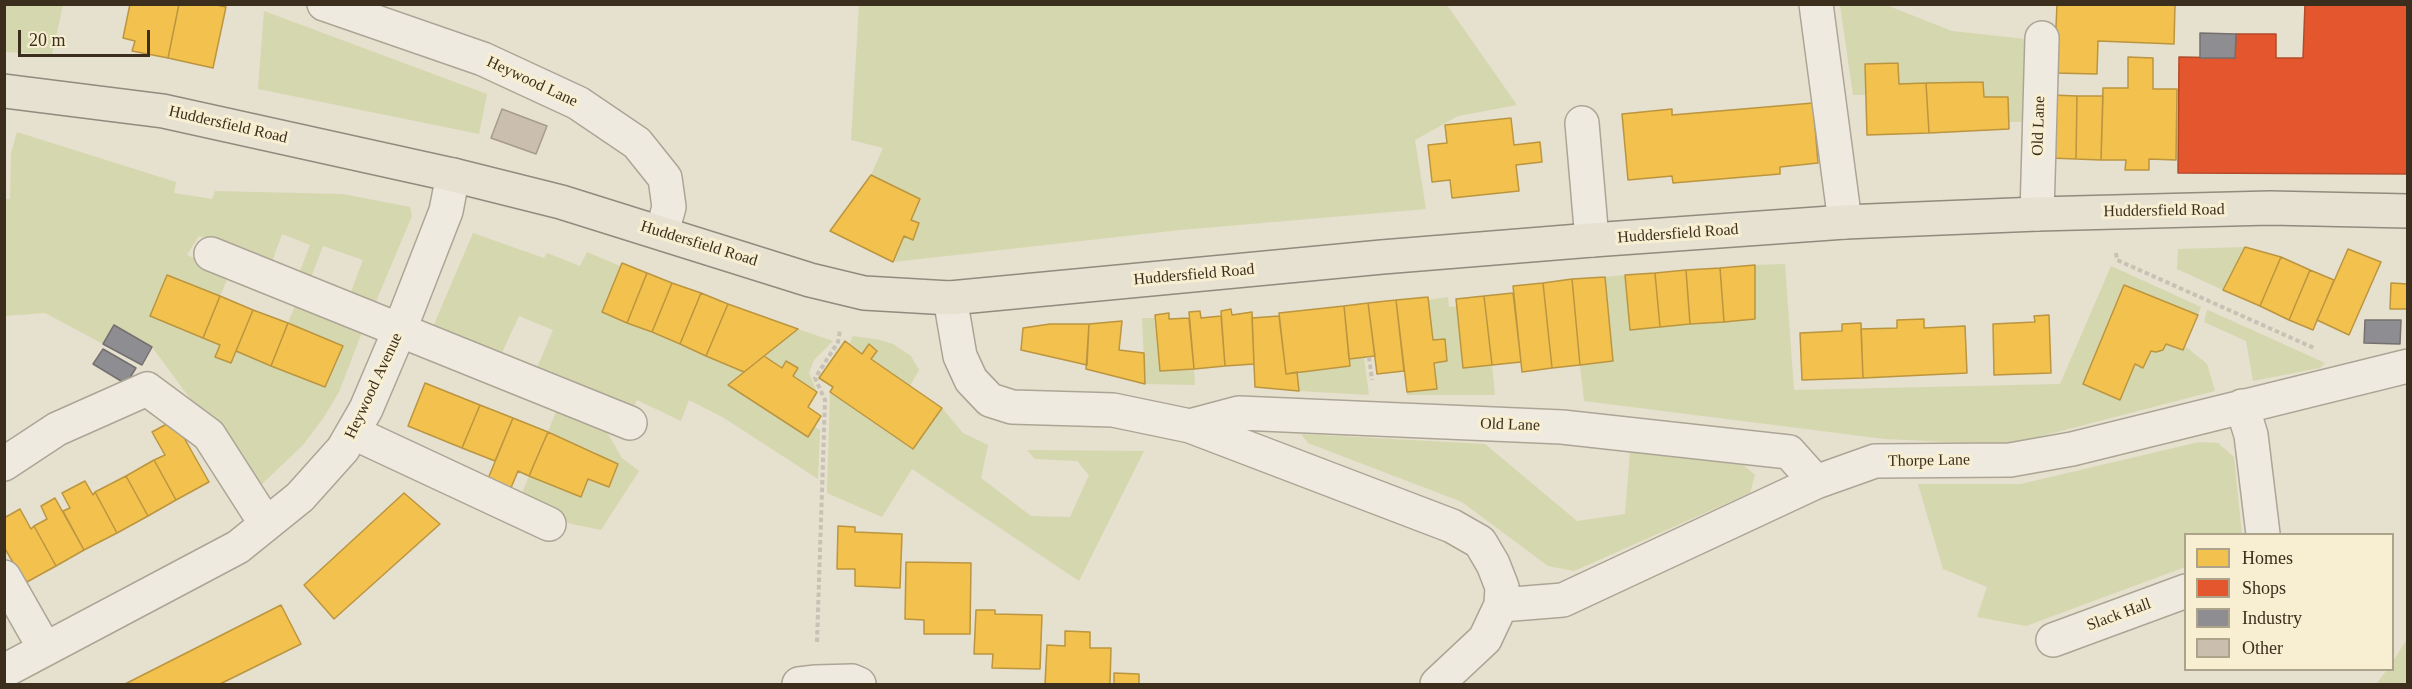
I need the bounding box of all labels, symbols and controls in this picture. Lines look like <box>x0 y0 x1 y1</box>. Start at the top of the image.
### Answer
scale bar <box>21 18 153 56</box>
text: 20 m <box>29 30 66 50</box>
street label: Heywood Lane <box>483 53 581 111</box>
street label: Old Lane <box>2028 96 2050 156</box>
street label: Huddersfield Road <box>167 102 289 148</box>
street label: Huddersfield Road <box>2103 200 2225 222</box>
street label: Huddersfield Road <box>638 217 760 271</box>
street label: Huddersfield Road <box>1617 220 1739 248</box>
street label: Huddersfield Road <box>1133 260 1255 290</box>
street label: Heywood Avenue <box>341 330 407 442</box>
street label: Old Lane <box>1480 414 1540 436</box>
street label: Thorpe Lane <box>1888 451 1970 471</box>
legend <box>2184 533 2394 671</box>
text: Homes <box>2242 548 2293 568</box>
text: Shops <box>2242 578 2286 598</box>
street label: Slack Hall <box>2084 595 2154 635</box>
text: Industry <box>2242 608 2302 628</box>
text: Other <box>2242 638 2283 658</box>

